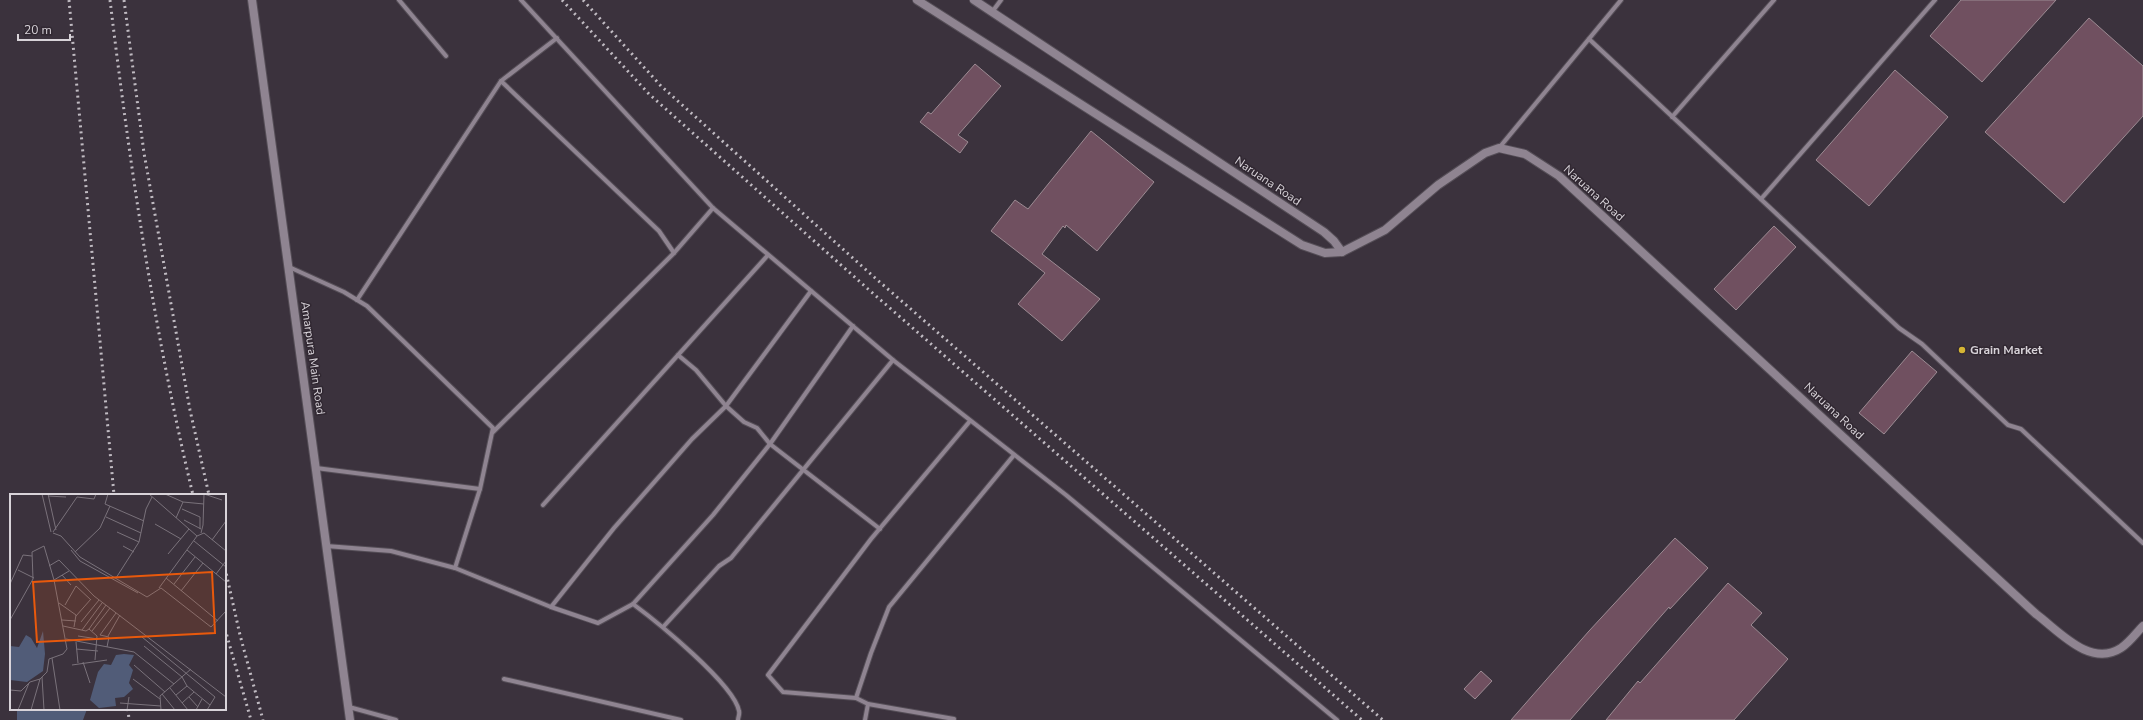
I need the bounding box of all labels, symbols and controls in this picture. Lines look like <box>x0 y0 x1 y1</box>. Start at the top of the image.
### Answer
scale bar <box>18 16 70 42</box>
text: 20 m <box>24 22 52 38</box>
street label: Naruana Road <box>1232 153 1304 209</box>
street label: Naruana Road <box>1560 161 1628 225</box>
street label: Amarpura Main Road <box>297 300 329 416</box>
place label: Grain Market <box>1970 342 2043 358</box>
marker: Grain Market <box>1957 345 1967 355</box>
street label: Naruana Road <box>1800 379 1868 443</box>
inset map <box>10 494 226 710</box>

